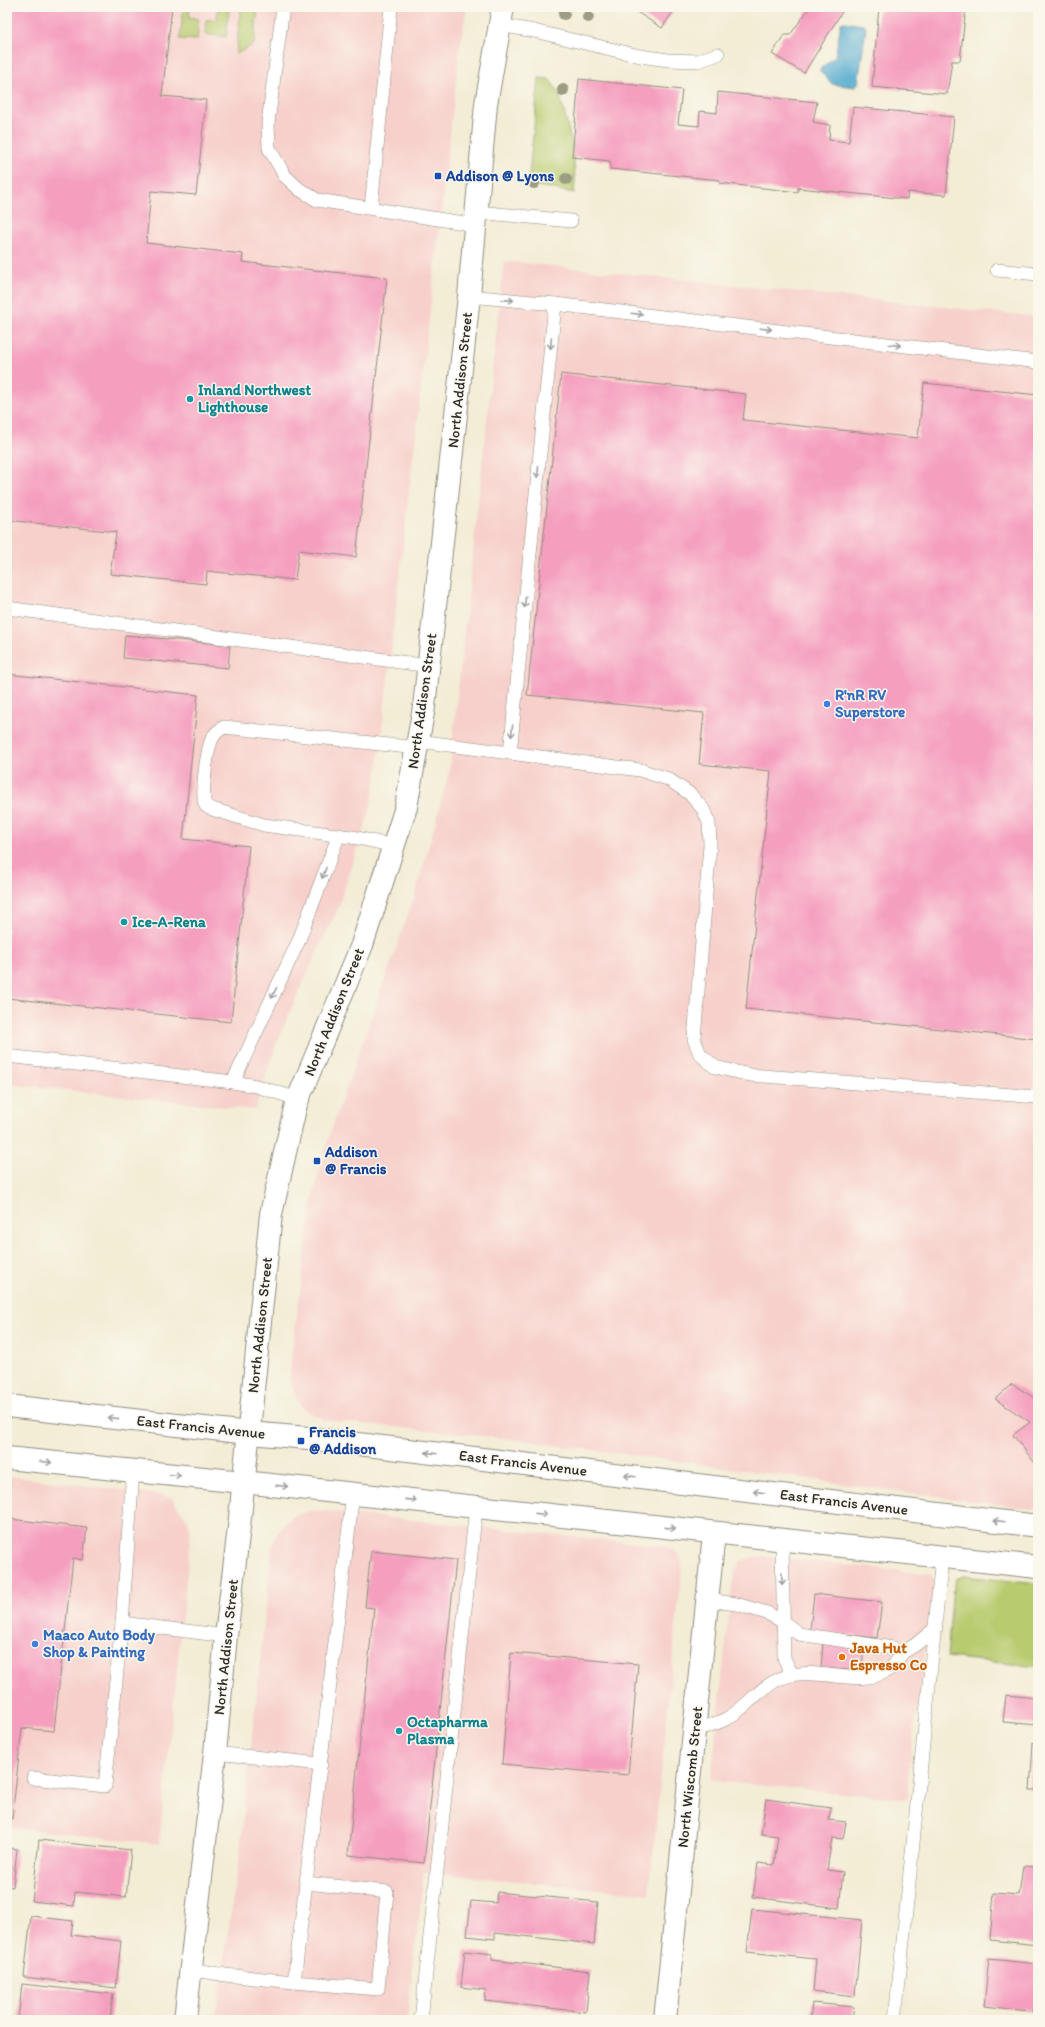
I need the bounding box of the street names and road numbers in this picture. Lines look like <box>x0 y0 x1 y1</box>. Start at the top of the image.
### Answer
street label: North Addison Street <box>444 311 476 449</box>
street label: North Addison Street <box>404 632 440 770</box>
street label: North Addison Street <box>300 945 368 1079</box>
street label: North Addison Street <box>244 1256 276 1394</box>
street label: East Francis Avenue <box>136 1411 266 1443</box>
street label: East Francis Avenue <box>458 1446 588 1480</box>
street label: East Francis Avenue <box>779 1485 909 1519</box>
street label: North Addison Street <box>210 1578 242 1716</box>
street label: North Wiscomb Street <box>674 1705 706 1849</box>

